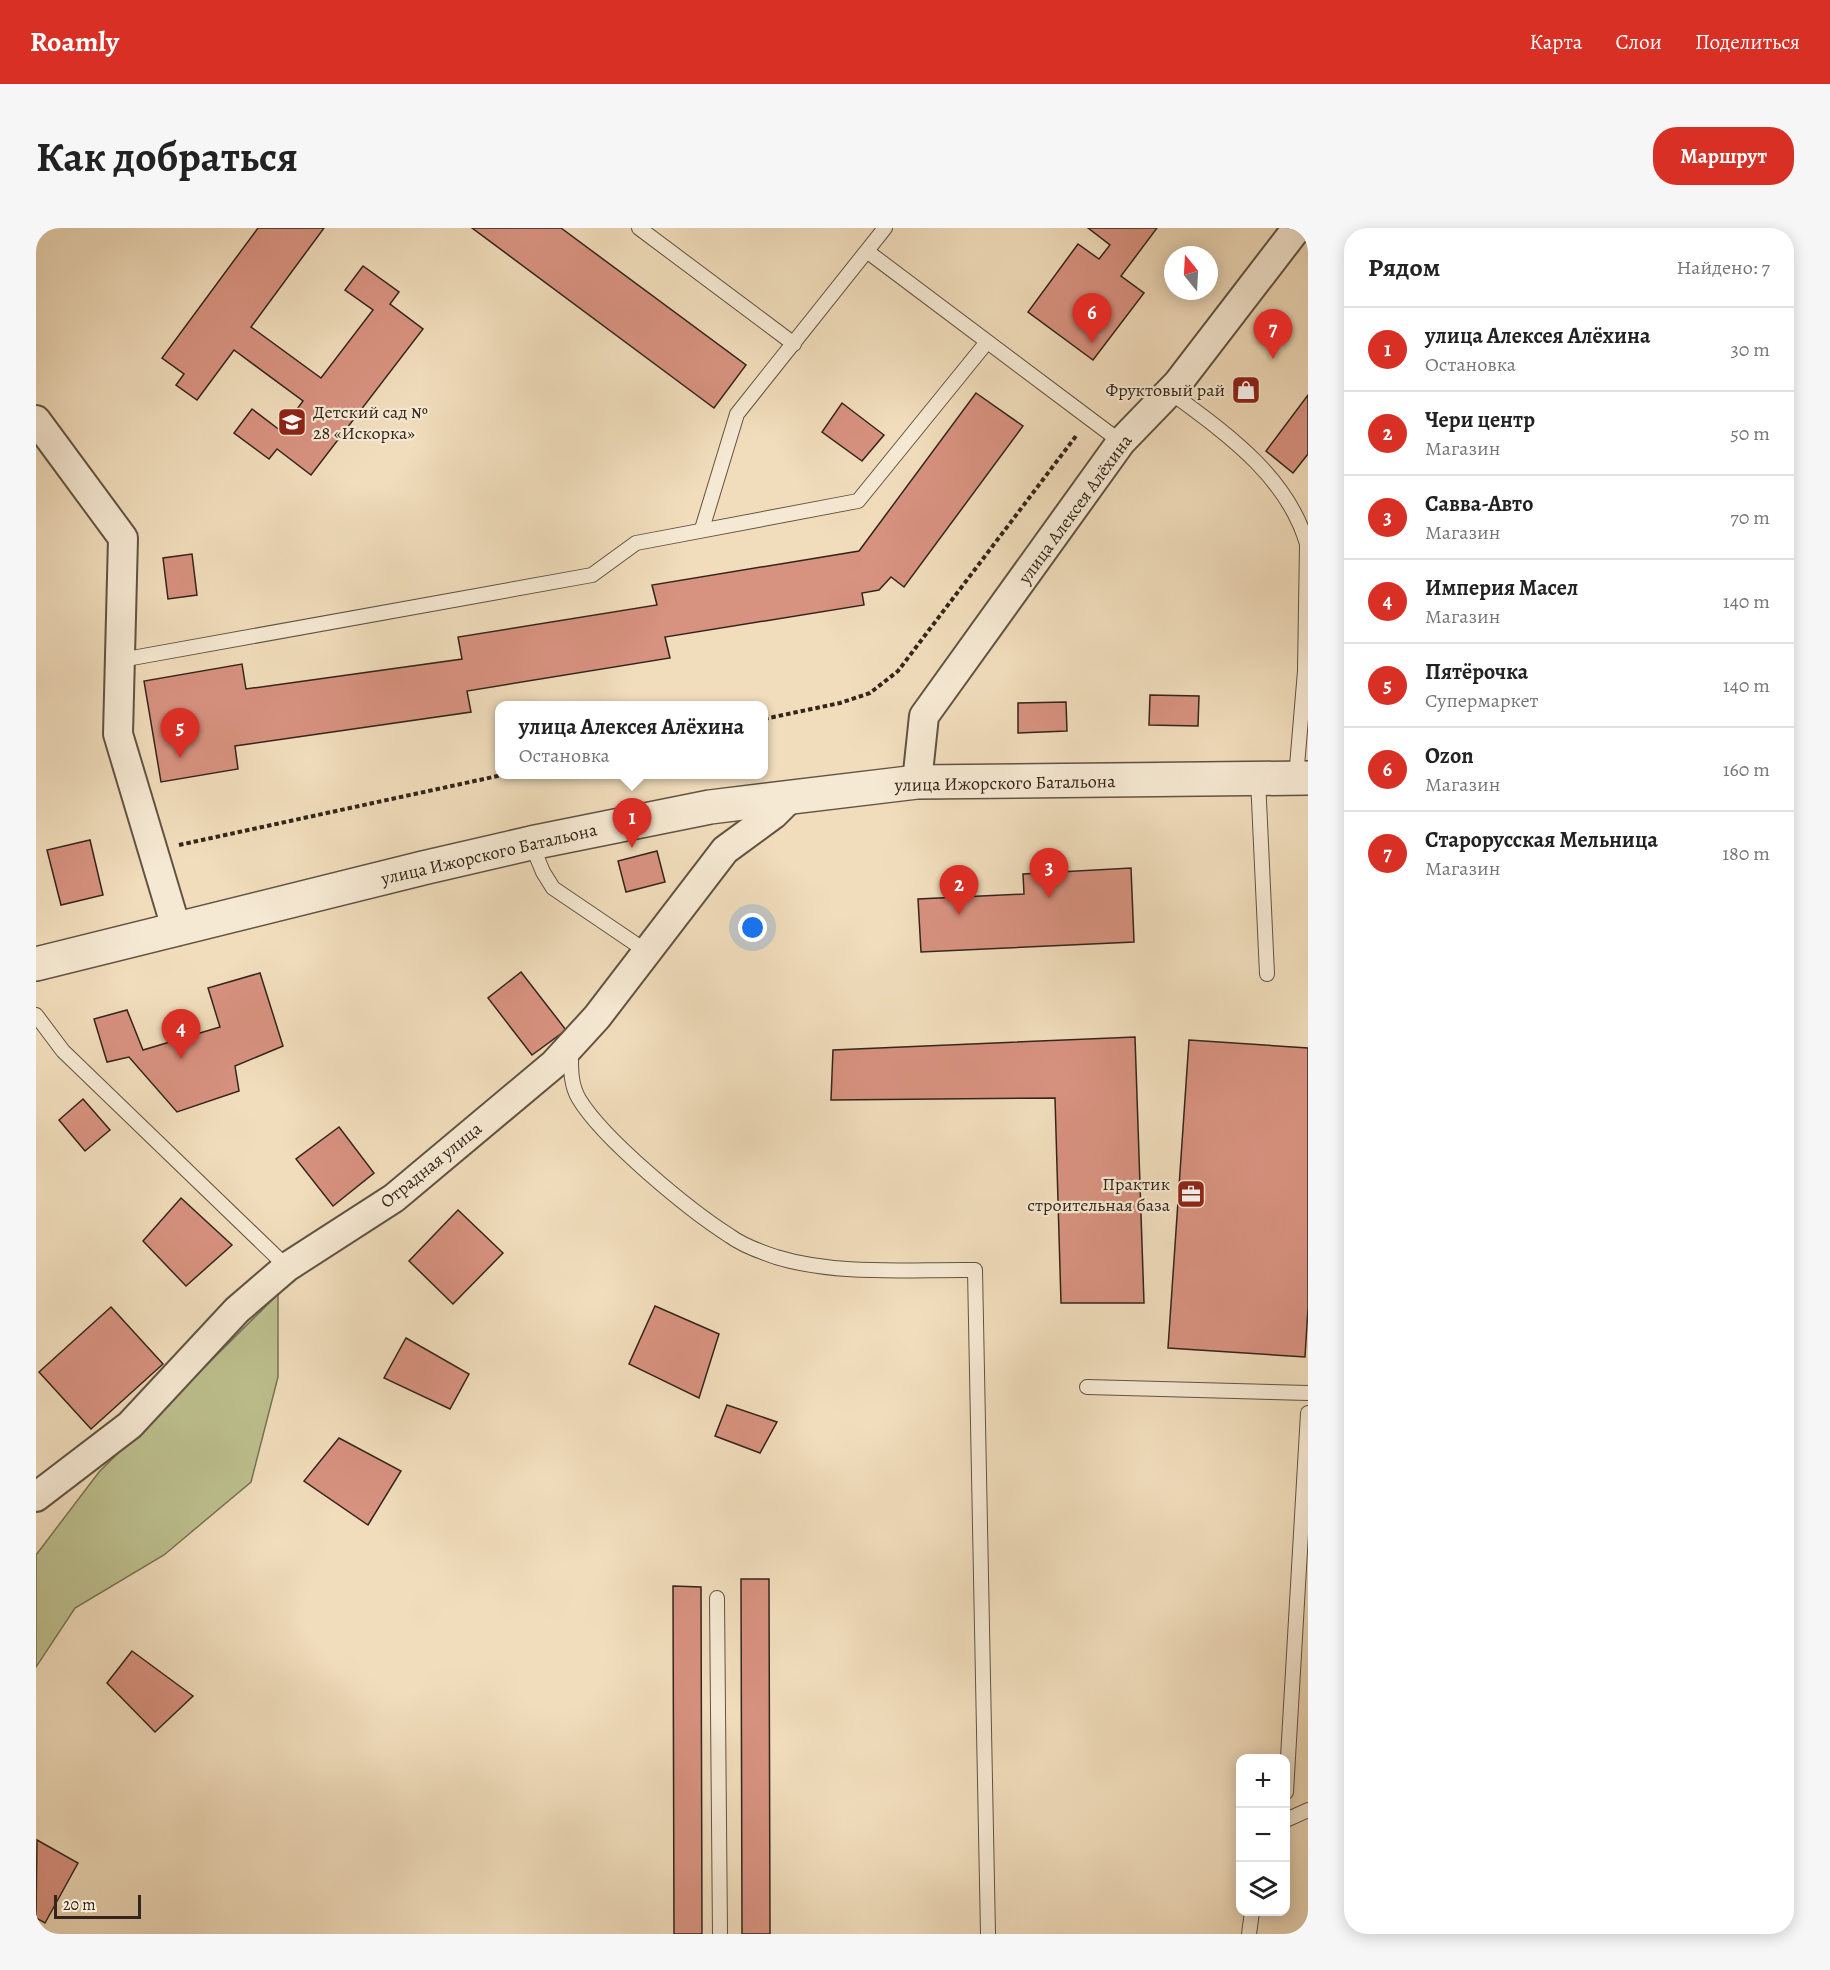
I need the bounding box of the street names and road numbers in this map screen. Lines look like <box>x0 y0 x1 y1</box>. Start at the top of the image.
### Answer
street label: улица Алексея Алёхина <box>1012 429 1138 589</box>
street label: улица Ижорского Батальона <box>893 769 1116 797</box>
street label: улица Ижорского Батальона <box>378 817 600 891</box>
street label: Отрадная улица <box>375 1116 487 1213</box>

